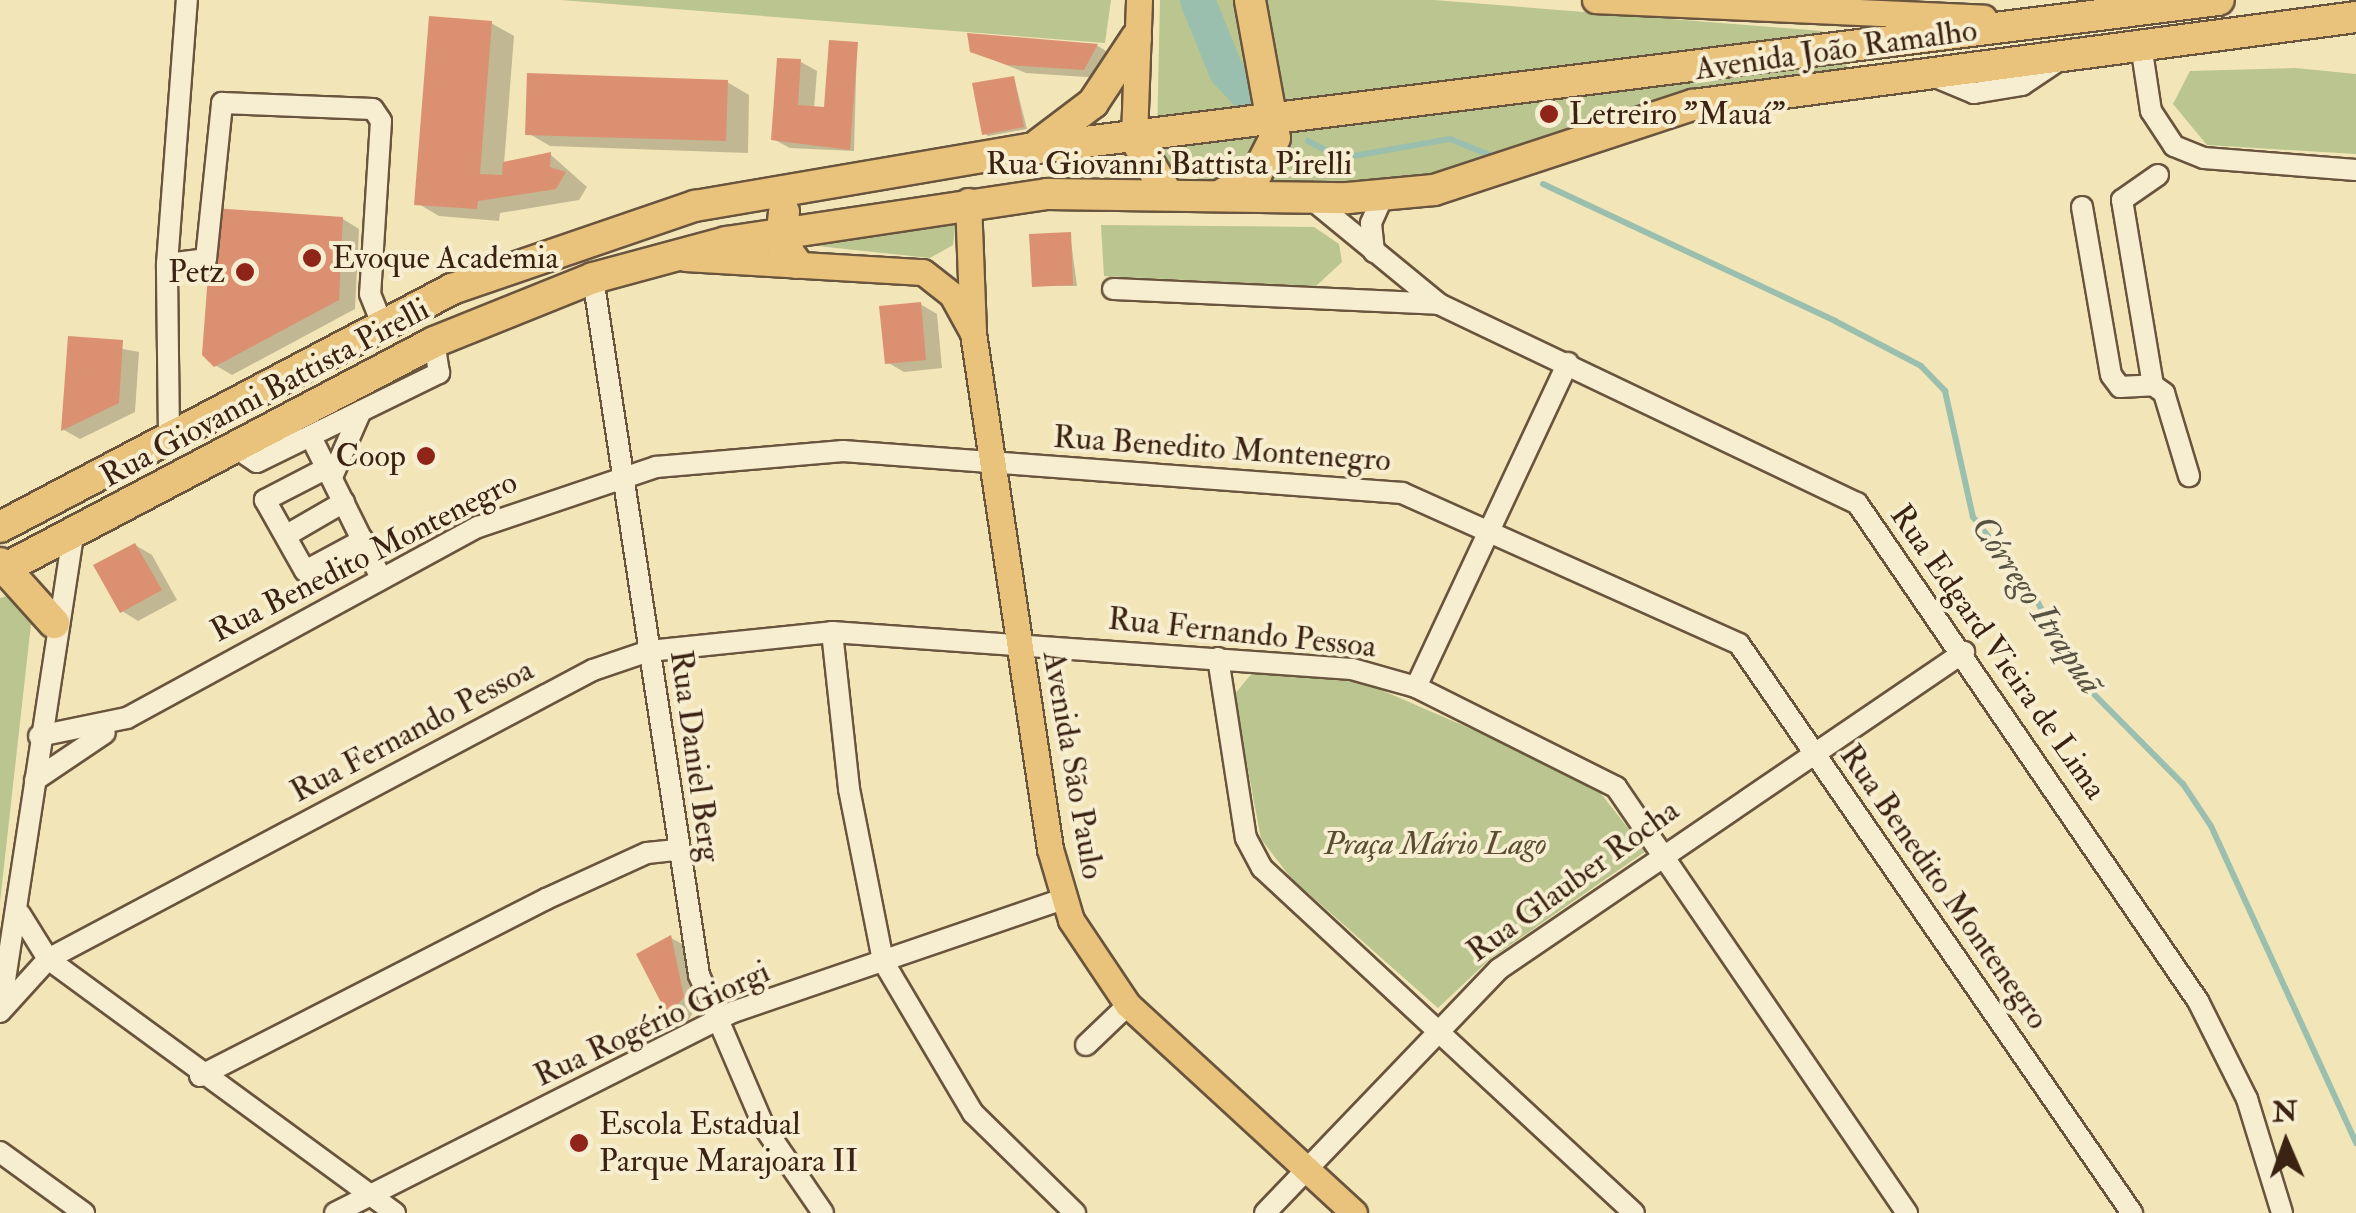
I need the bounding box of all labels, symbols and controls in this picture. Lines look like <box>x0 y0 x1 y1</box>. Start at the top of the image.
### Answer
street label: Avenida João Ramalho <box>1693 11 1979 89</box>
place label: Letreiro "Mauá" <box>1569 95 1785 133</box>
marker: Letreiro "Mauá" <box>1538 103 1560 125</box>
street label: Rua Giovanni Battista Pirelli <box>986 145 1352 183</box>
place label: Evoque Academia <box>332 239 559 277</box>
marker: Evoque Academia <box>301 247 323 269</box>
place label: Petz <box>168 253 225 291</box>
marker: Petz <box>234 261 256 283</box>
street label: Rua Giovanni Battista Pirelli <box>94 290 436 496</box>
street label: Rua Benedito Montenegro <box>1052 418 1392 480</box>
place label: Coop <box>336 437 406 475</box>
marker: Coop <box>415 445 437 467</box>
street label: Rua Benedito Montenegro <box>205 463 523 651</box>
street label: Rua Edgard Vieira de Lima <box>1882 497 2114 807</box>
water label: Córrego Itrapuã <box>1962 508 2112 702</box>
street label: Rua Fernando Pessoa <box>1106 600 1378 666</box>
street label: Rua Daniel Berg <box>661 648 729 864</box>
street label: Avenida São Paulo <box>1034 648 1112 882</box>
street label: Rua Fernando Pessoa <box>284 651 540 811</box>
street label: Rua Benedito Montenegro <box>1831 737 2057 1037</box>
street label: Rua Glauber Rocha <box>1460 791 1686 971</box>
park label: Praça Mário Lago <box>1323 825 1547 863</box>
street label: Rua Rogério Giorgi <box>528 953 776 1095</box>
north arrow <box>2236 1093 2336 1193</box>
text: N <box>2272 1095 2298 1130</box>
place label: Escola Estadual Parque Marajoara II <box>599 1106 858 1181</box>
marker: Escola Estadual Parque Marajoara II <box>568 1132 590 1154</box>

